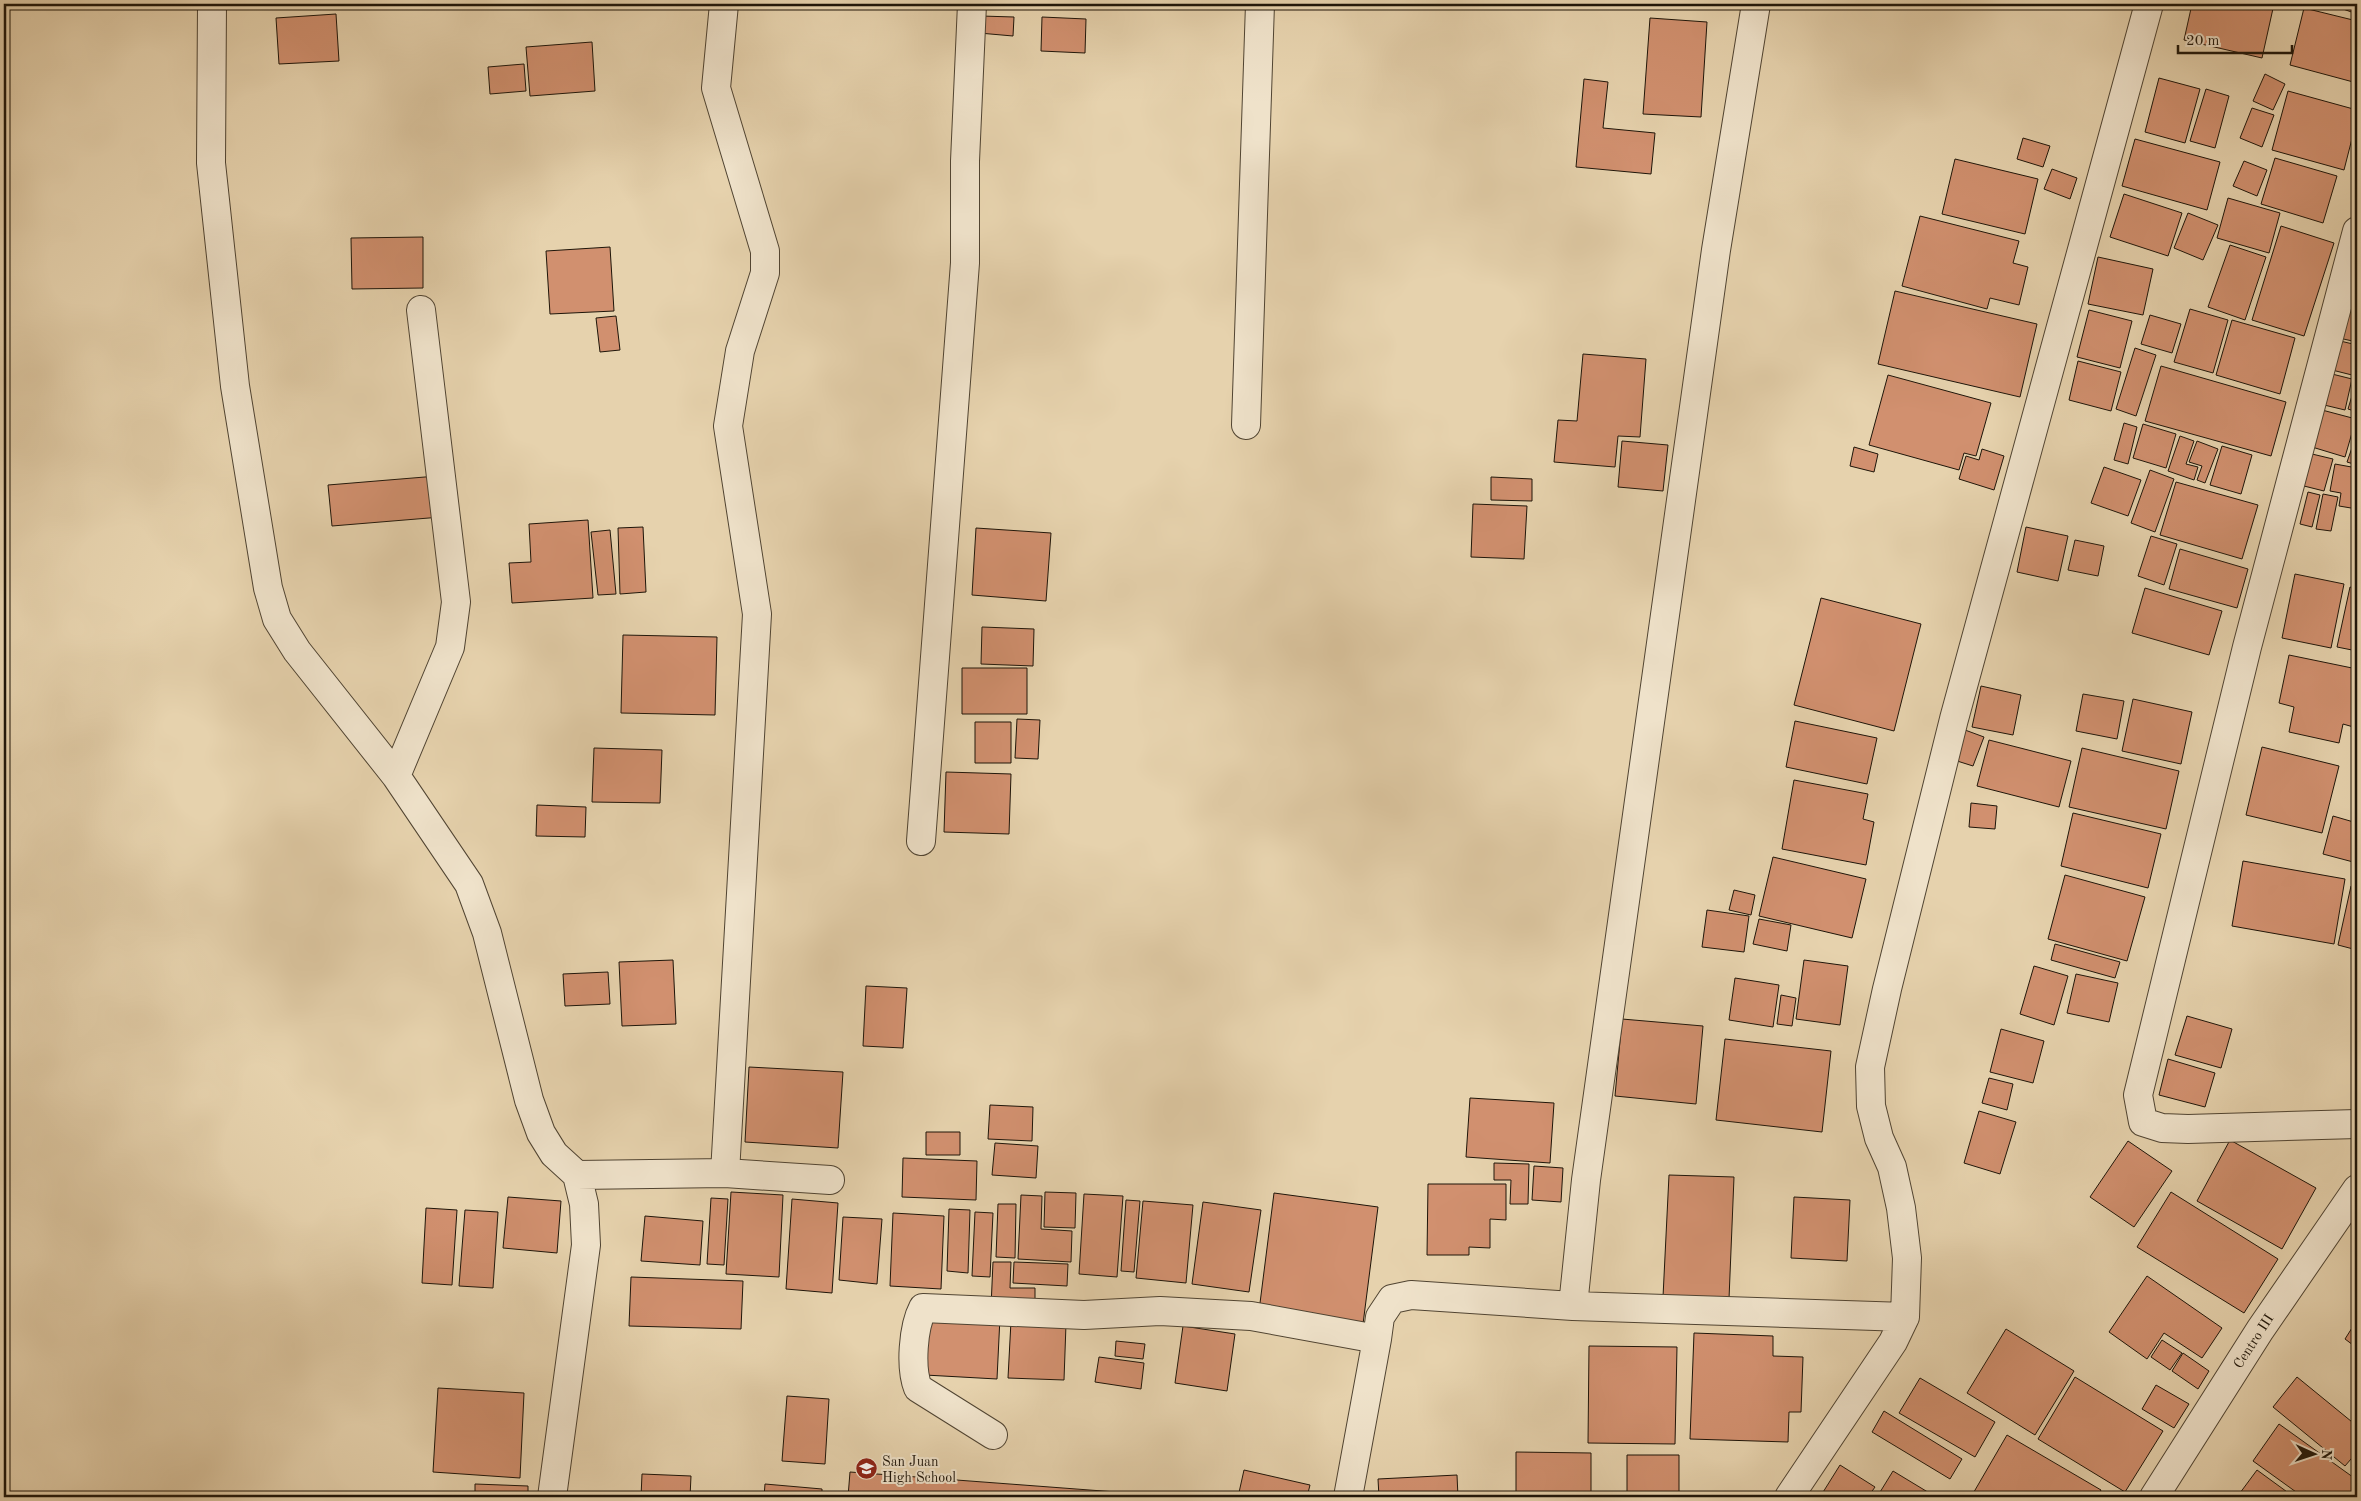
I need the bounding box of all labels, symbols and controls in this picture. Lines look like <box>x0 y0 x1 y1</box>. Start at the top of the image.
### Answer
scale bar <box>2178 22 2292 54</box>
text: 20 m <box>2186 34 2220 49</box>
street label: Centro III <box>2231 1312 2276 1371</box>
north arrow <box>2288 1428 2338 1478</box>
text: N <box>2319 1449 2333 1461</box>
place label: San Juan High School <box>882 1455 956 1485</box>
school or university icon: San Juan High School <box>854 1457 878 1481</box>

